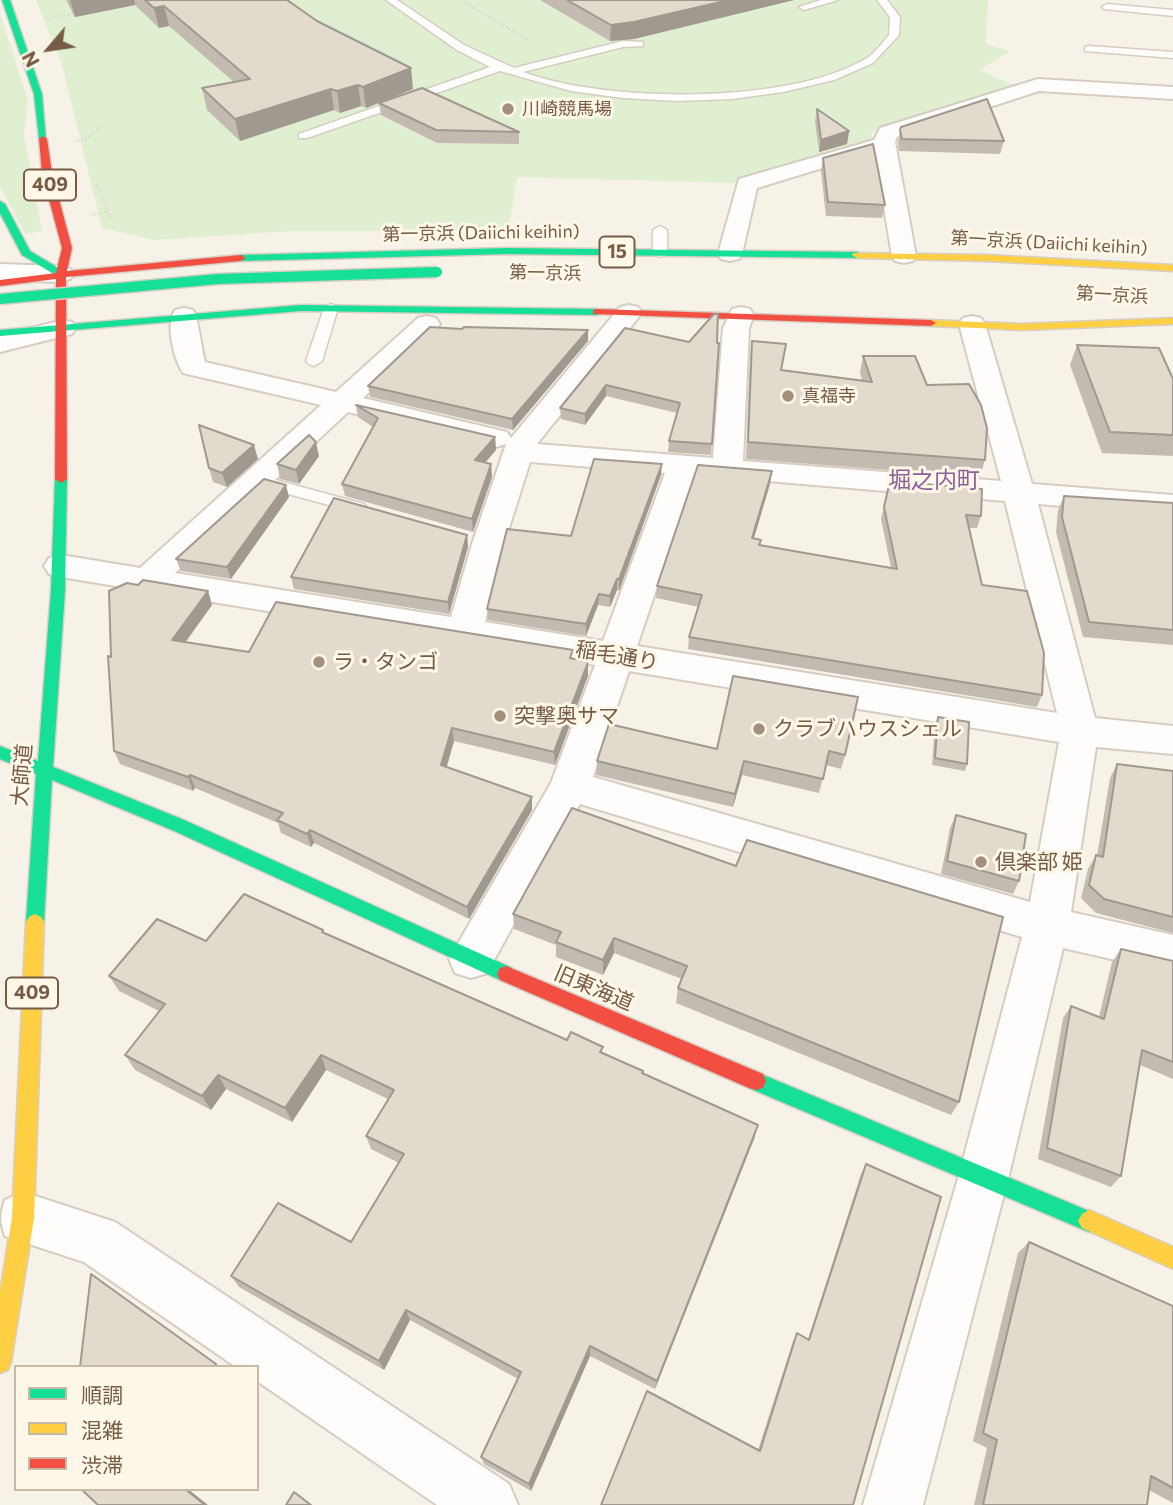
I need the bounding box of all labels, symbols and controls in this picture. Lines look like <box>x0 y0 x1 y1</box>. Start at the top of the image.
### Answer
north arrow <box>14 14 84 84</box>
text: N <box>17 48 44 71</box>
place label: 川崎競馬場 <box>522 98 612 120</box>
marker: 川崎競馬場 <box>500 101 516 117</box>
road number: 409 <box>24 169 76 200</box>
street label: 第一京浜 (Daiichi keihin) <box>382 220 580 246</box>
street label: 第一京浜 (Daiichi keihin) <box>950 227 1148 259</box>
road number: 15 <box>600 236 634 268</box>
street label: 第一京浜 <box>509 262 581 284</box>
street label: 第一京浜 <box>1075 282 1149 308</box>
place label: 真福寺 <box>802 385 856 407</box>
marker: 真福寺 <box>780 388 796 404</box>
district label: 堀之内町 <box>888 466 980 494</box>
street label: 稲毛通り <box>573 636 661 676</box>
place label: ラ・タンゴ <box>333 649 438 675</box>
marker: ラ・タンゴ <box>311 654 327 670</box>
place label: 突撃奥サマ <box>514 703 619 729</box>
marker: 突撃奥サマ <box>492 708 508 724</box>
place label: クラブハウスシェル <box>773 716 962 742</box>
marker: クラブハウスシェル <box>751 721 767 737</box>
street label: 大師道 <box>7 743 37 807</box>
place label: 倶楽部 姫 <box>995 849 1083 875</box>
marker: 倶楽部 姫 <box>973 854 989 870</box>
street label: 旧東海道 <box>550 960 638 1016</box>
road number: 409 <box>6 978 58 1009</box>
legend <box>14 1365 259 1491</box>
text: 順調 <box>81 1382 123 1407</box>
text: 混雑 <box>81 1417 123 1442</box>
text: 渋滞 <box>81 1452 123 1477</box>

